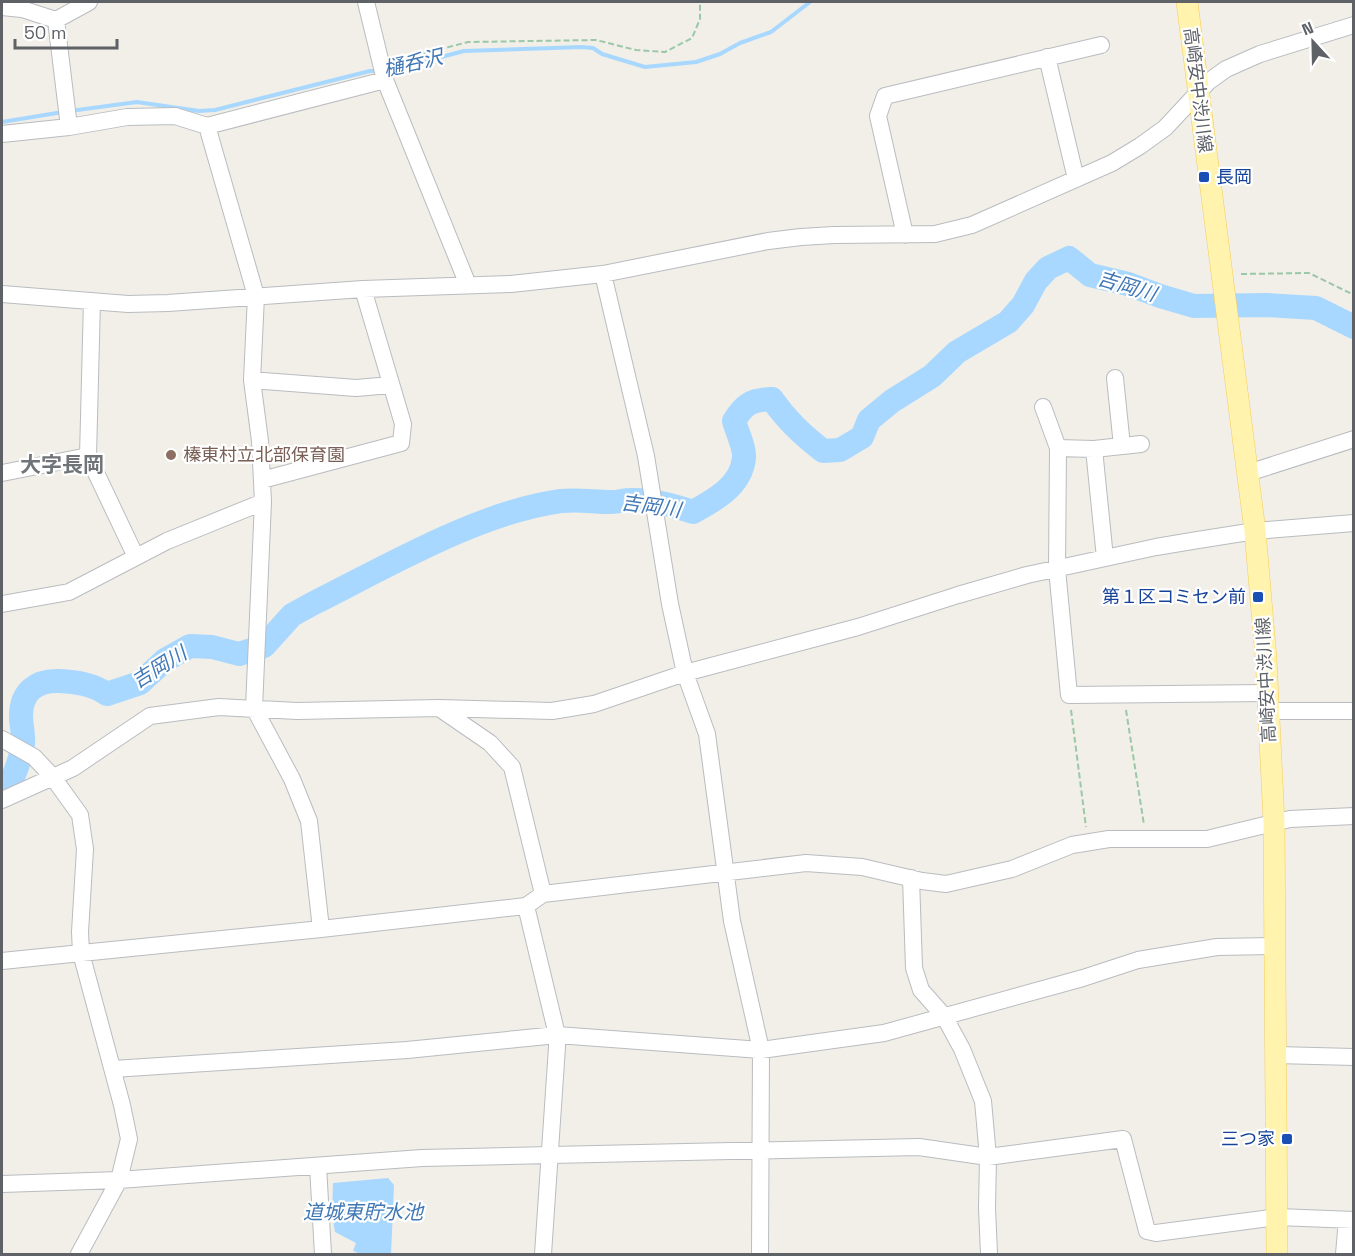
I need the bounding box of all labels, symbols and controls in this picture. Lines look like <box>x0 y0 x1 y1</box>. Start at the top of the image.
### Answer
scale bar <box>15 12 117 50</box>
north arrow <box>1283 12 1343 72</box>
text: N <box>1299 17 1316 40</box>
text: 50 m <box>24 21 66 44</box>
street label: 高崎安中渋川線 <box>1179 26 1218 154</box>
water label: 樋呑沢 <box>381 43 448 82</box>
place label: 長岡 <box>1216 165 1252 188</box>
marker: 長岡 <box>1197 170 1211 184</box>
water label: 吉岡川 <box>1095 265 1161 308</box>
place label: 榛東村立北部保育園 <box>183 443 345 466</box>
marker: 榛東村立北部保育園 <box>164 448 178 462</box>
district label: 大字長岡 <box>20 451 104 478</box>
water label: 吉岡川 <box>619 489 684 523</box>
place label: 第１区コミセン前 <box>1102 585 1246 608</box>
marker: 第１区コミセン前 <box>1251 590 1265 604</box>
street label: 高崎安中渋川線 <box>1251 617 1280 744</box>
water label: 吉岡川 <box>127 639 193 694</box>
place label: 三つ家 <box>1221 1127 1275 1150</box>
marker: 三つ家 <box>1280 1132 1294 1146</box>
water label: 道城東貯水池 <box>303 1199 425 1225</box>

